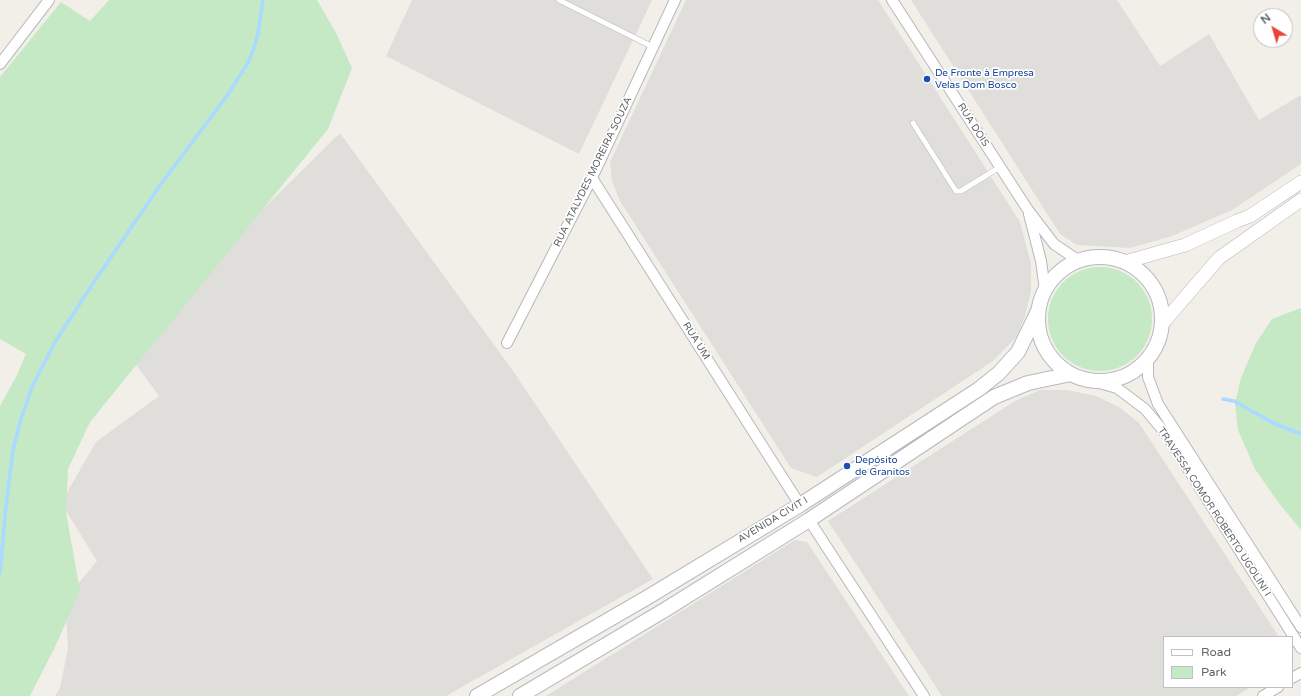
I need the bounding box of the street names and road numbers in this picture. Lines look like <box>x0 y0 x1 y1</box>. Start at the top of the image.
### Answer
street label: RUA ATALYDES MOREIRA SOUZA <box>551 95 635 249</box>
street label: RUA DOIS <box>955 101 991 149</box>
street label: RUA UM <box>680 320 712 362</box>
street label: TRAVESSA COMOR ROBERTO UGOLINI I <box>1155 425 1273 599</box>
street label: AVENIDA CIVIT I <box>736 494 810 546</box>

